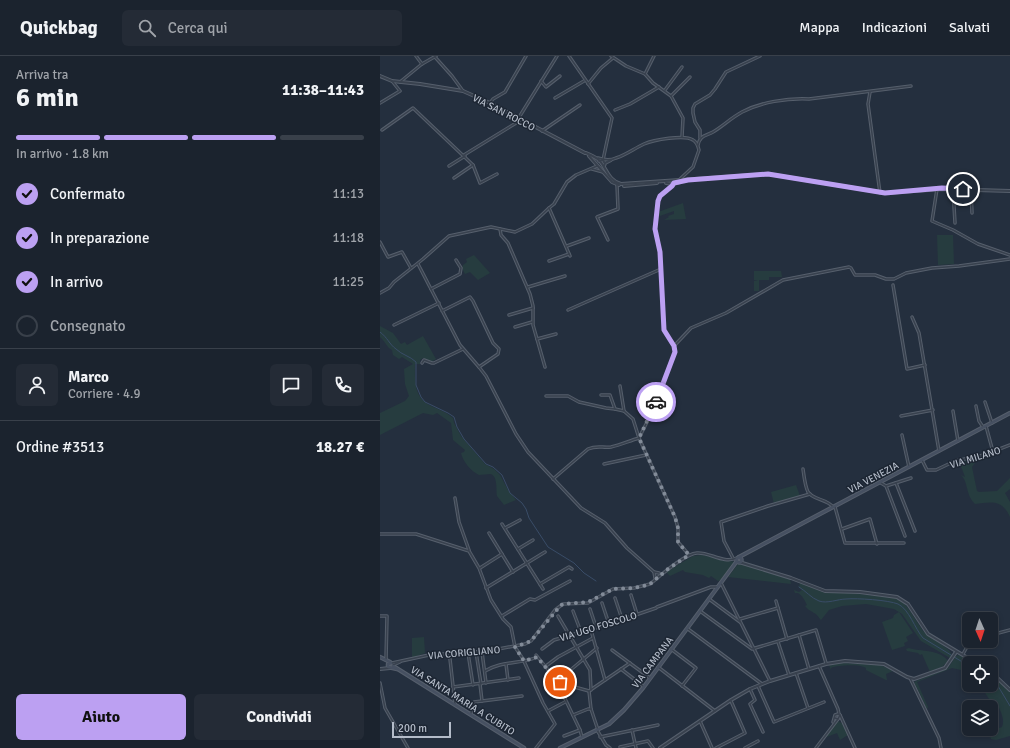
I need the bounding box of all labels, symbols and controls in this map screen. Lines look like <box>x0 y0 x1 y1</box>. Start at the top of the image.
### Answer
search box <box>122 10 402 46</box>
text: Quickbag <box>20 16 98 40</box>
icon: search <box>136 17 158 39</box>
text: Cerca qui <box>168 19 228 37</box>
text: Mappa <box>799 19 840 36</box>
text: Indicazioni <box>862 19 927 36</box>
text: Salvati <box>949 19 990 36</box>
text: Arriva tra <box>16 67 68 83</box>
text: 11:38–11:43 <box>282 81 364 99</box>
text: 6 min <box>16 82 79 114</box>
street label: VIA SAN ROCCO <box>470 92 537 134</box>
text: In arrivo · 1.8 km <box>16 146 109 162</box>
pin <box>946 172 980 206</box>
icon: home <box>952 178 974 200</box>
icon: check <box>16 183 38 205</box>
text: Confermato <box>50 185 125 203</box>
text: 11:13 <box>332 186 364 202</box>
icon: check <box>16 227 38 249</box>
text: In preparazione <box>50 229 149 247</box>
text: 11:18 <box>332 230 364 246</box>
icon: check <box>16 271 38 293</box>
text: In arrivo <box>50 273 103 291</box>
text: 11:25 <box>332 274 364 290</box>
text: Consegnato <box>50 317 125 335</box>
button: person <box>16 364 58 406</box>
button: chat <box>270 364 312 406</box>
button: phone <box>322 364 364 406</box>
text: Marco <box>68 368 109 386</box>
courier <box>636 382 676 422</box>
text: Corriere · 4.9 <box>68 386 141 402</box>
icon: car <box>645 391 667 413</box>
text: Ordine #3513 <box>16 438 104 456</box>
text: 18.27 € <box>316 438 364 456</box>
street label: VIA MILANO <box>948 444 1003 471</box>
street label: VIA VENEZIA <box>846 460 901 496</box>
street label: VIA UGO FOSCOLO <box>558 609 639 644</box>
north arrow <box>962 612 998 648</box>
map controls <box>962 612 998 736</box>
street label: VIA CAMPANA <box>630 635 676 691</box>
street label: VIA CORIGLIANO <box>427 644 501 662</box>
button: locate <box>962 656 998 692</box>
street label: VIA SANTA MARIA A CUBITO <box>408 664 517 738</box>
pin <box>543 665 577 699</box>
icon: bag <box>549 671 571 693</box>
button: Aiuto <box>16 694 186 740</box>
button: Condividi <box>194 694 364 740</box>
button: layers <box>962 700 998 736</box>
scale bar <box>392 720 451 739</box>
text: 200 m <box>398 722 427 735</box>

